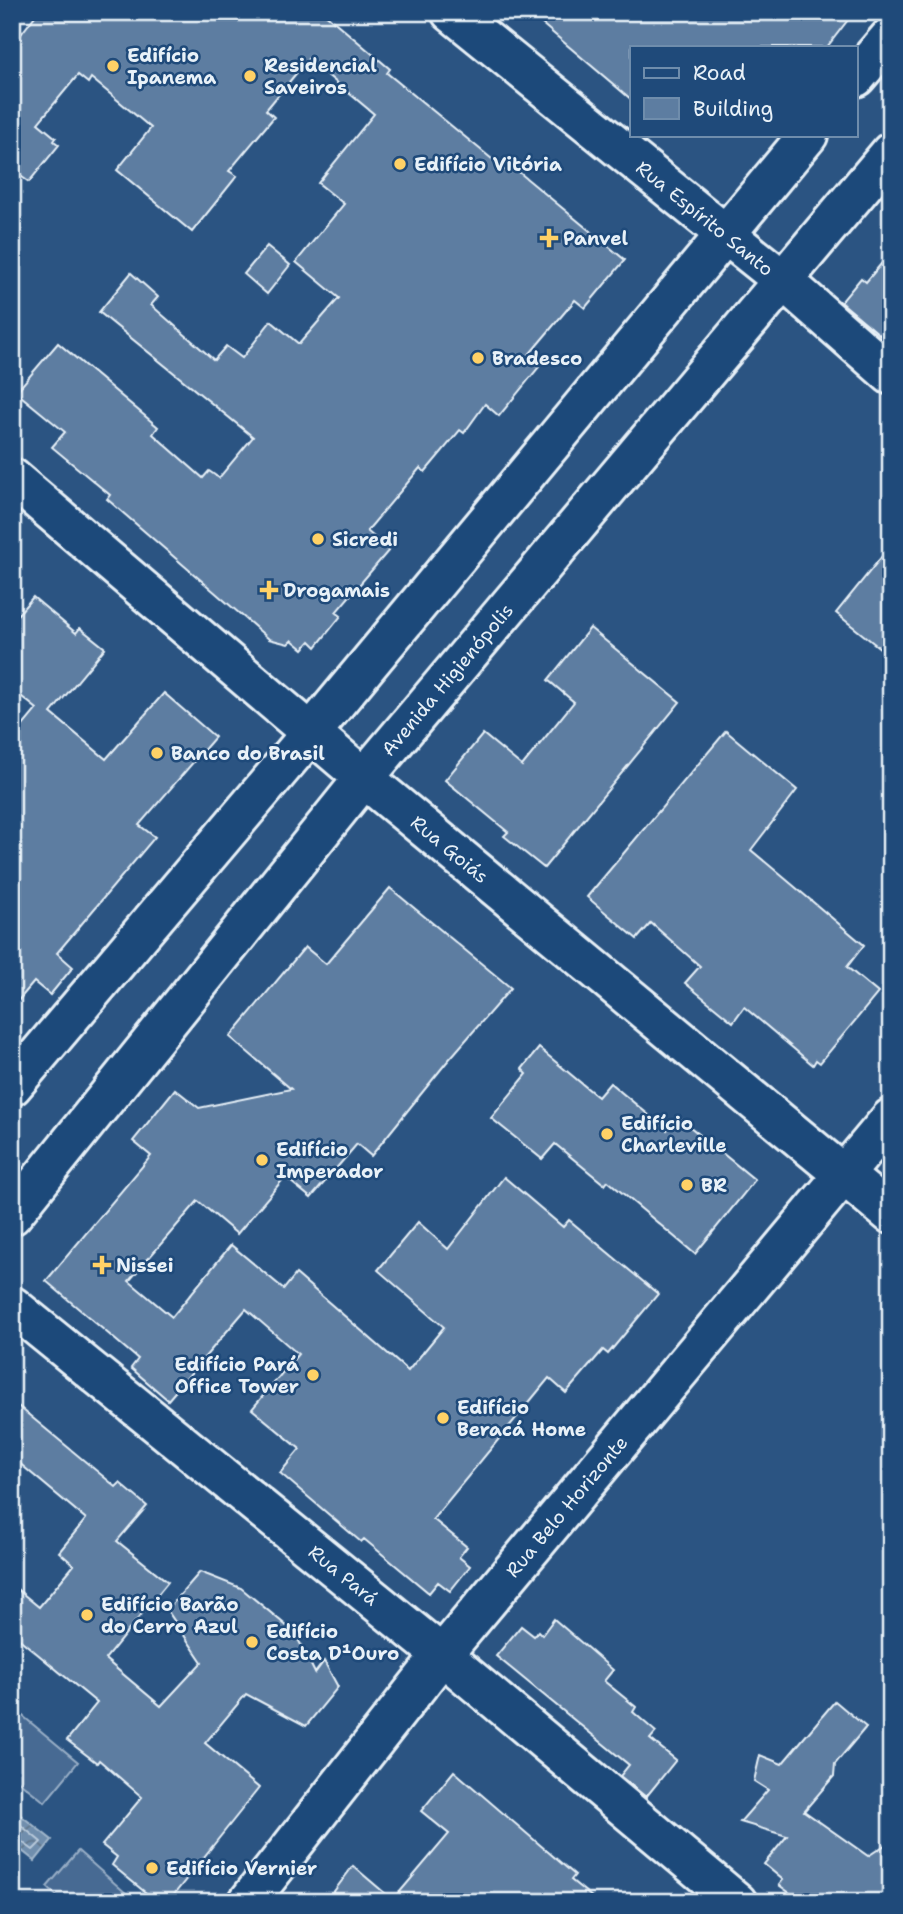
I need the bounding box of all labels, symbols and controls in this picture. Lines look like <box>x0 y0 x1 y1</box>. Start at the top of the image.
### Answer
place label: Edifício Ipanema <box>127 43 216 90</box>
legend <box>630 46 858 136</box>
place label: Residencial Saveiros <box>264 53 377 100</box>
marker: Edifício Ipanema <box>105 58 121 74</box>
text: Road <box>693 59 746 87</box>
marker: Residencial Saveiros <box>242 68 258 84</box>
text: Building <box>693 95 773 123</box>
place label: Edifício Vitória <box>414 152 562 177</box>
street label: Rua Espírito Santo <box>631 155 779 282</box>
marker: Edifício Vitória <box>392 156 408 172</box>
place label: Panvel <box>563 226 629 251</box>
marker: Panvel <box>541 230 557 246</box>
place label: Bradesco <box>492 346 582 371</box>
marker: Bradesco <box>470 350 486 366</box>
place label: Sicredi <box>332 527 398 552</box>
marker: Sicredi <box>310 531 326 547</box>
place label: Drogamais <box>283 578 390 603</box>
marker: Drogamais <box>261 582 277 598</box>
street label: Avenida Higienópolis <box>376 598 519 761</box>
place label: Banco do Brasil <box>171 741 325 766</box>
marker: Banco do Brasil <box>149 745 165 761</box>
street label: Rua Goiás <box>405 810 494 889</box>
place label: Edifício Charleville <box>621 1111 727 1158</box>
marker: Edifício Charleville <box>599 1126 615 1142</box>
place label: Edifício Imperador <box>276 1137 384 1184</box>
marker: Edifício Imperador <box>254 1152 270 1168</box>
place label: BR <box>701 1173 727 1198</box>
marker: BR <box>679 1177 695 1193</box>
place label: Nissei <box>116 1253 174 1278</box>
marker: Nissei <box>94 1257 110 1273</box>
place label: Edifício Pará Office Tower <box>174 1352 299 1399</box>
marker: Edifício Pará Office Tower <box>305 1367 321 1383</box>
place label: Edifício Beracá Home <box>457 1395 586 1442</box>
marker: Edifício Beracá Home <box>435 1410 451 1426</box>
street label: Rua Belo Horizonte <box>500 1430 633 1583</box>
street label: Rua Pará <box>303 1540 383 1611</box>
place label: Edifício Barão do Cerro Azul <box>101 1592 239 1639</box>
marker: Edifício Barão do Cerro Azul <box>79 1607 95 1623</box>
place label: Edifício Costa D¹Ouro <box>266 1619 399 1666</box>
marker: Edifício Costa D¹Ouro <box>244 1634 260 1650</box>
place label: Edifício Vernier <box>166 1856 317 1881</box>
marker: Edifício Vernier <box>144 1860 160 1876</box>

